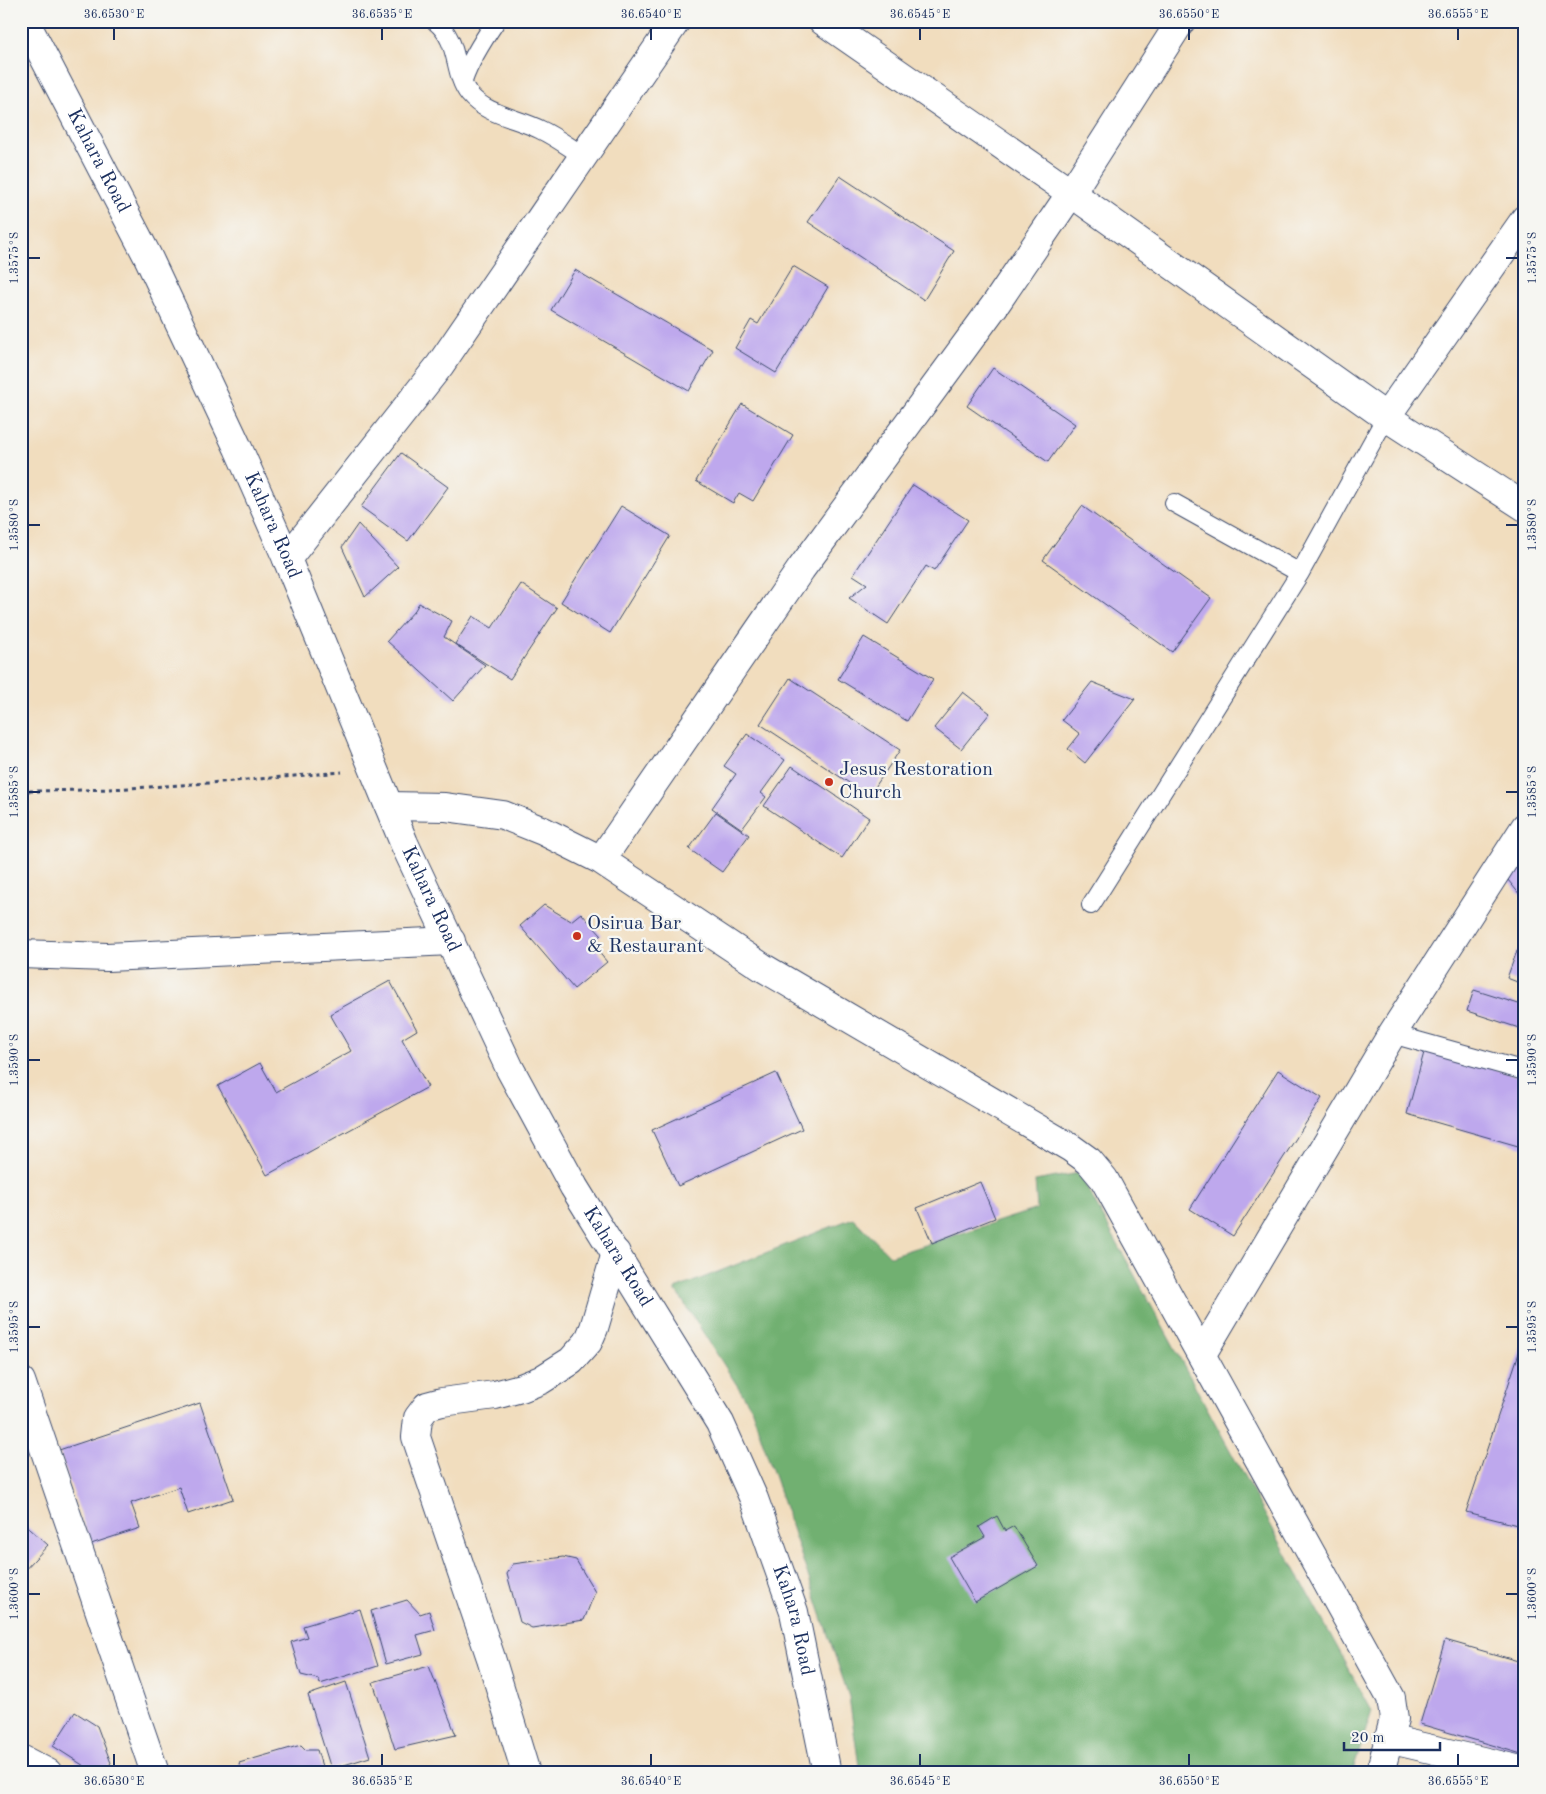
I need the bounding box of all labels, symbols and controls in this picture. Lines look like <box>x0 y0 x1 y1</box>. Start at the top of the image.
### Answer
text: 36.6530°E <box>84 8 144 21</box>
text: 36.6535°E <box>352 8 412 21</box>
text: 36.6540°E <box>621 8 681 21</box>
text: 36.6545°E <box>890 8 950 21</box>
text: 36.6550°E <box>1159 8 1219 21</box>
text: 36.6555°E <box>1428 8 1488 21</box>
street label: Kahara Road <box>63 106 133 216</box>
text: 1.3575°S <box>8 232 21 284</box>
text: 1.3575°S <box>1526 232 1539 284</box>
street label: Kahara Road <box>240 469 304 582</box>
text: 1.3580°S <box>8 499 21 551</box>
text: 1.3580°S <box>1526 499 1539 551</box>
place label: Jesus Restoration Church <box>839 760 993 803</box>
text: 1.3585°S <box>8 766 21 818</box>
text: 1.3585°S <box>1526 766 1539 818</box>
marker: Jesus Restoration Church <box>823 776 835 788</box>
street label: Kahara Road <box>397 843 464 955</box>
place label: Osirua Bar & Restaurant <box>587 914 704 957</box>
marker: Osirua Bar & Restaurant <box>571 930 583 942</box>
text: 1.3590°S <box>8 1034 21 1086</box>
text: 1.3590°S <box>1526 1034 1539 1086</box>
street label: Kahara Road <box>579 1203 656 1311</box>
text: 1.3595°S <box>8 1301 21 1353</box>
text: 1.3595°S <box>1526 1301 1539 1353</box>
street label: Kahara Road <box>768 1562 817 1677</box>
text: 1.3600°S <box>9 1568 21 1620</box>
text: 1.3600°S <box>1527 1568 1539 1620</box>
scale bar <box>1344 1719 1440 1751</box>
text: 20 m <box>1351 1731 1385 1746</box>
text: 36.6530°E <box>84 1775 144 1788</box>
text: 36.6535°E <box>352 1775 412 1788</box>
text: 36.6540°E <box>621 1775 681 1788</box>
text: 36.6545°E <box>890 1775 950 1788</box>
text: 36.6550°E <box>1159 1775 1219 1788</box>
text: 36.6555°E <box>1428 1775 1488 1788</box>

